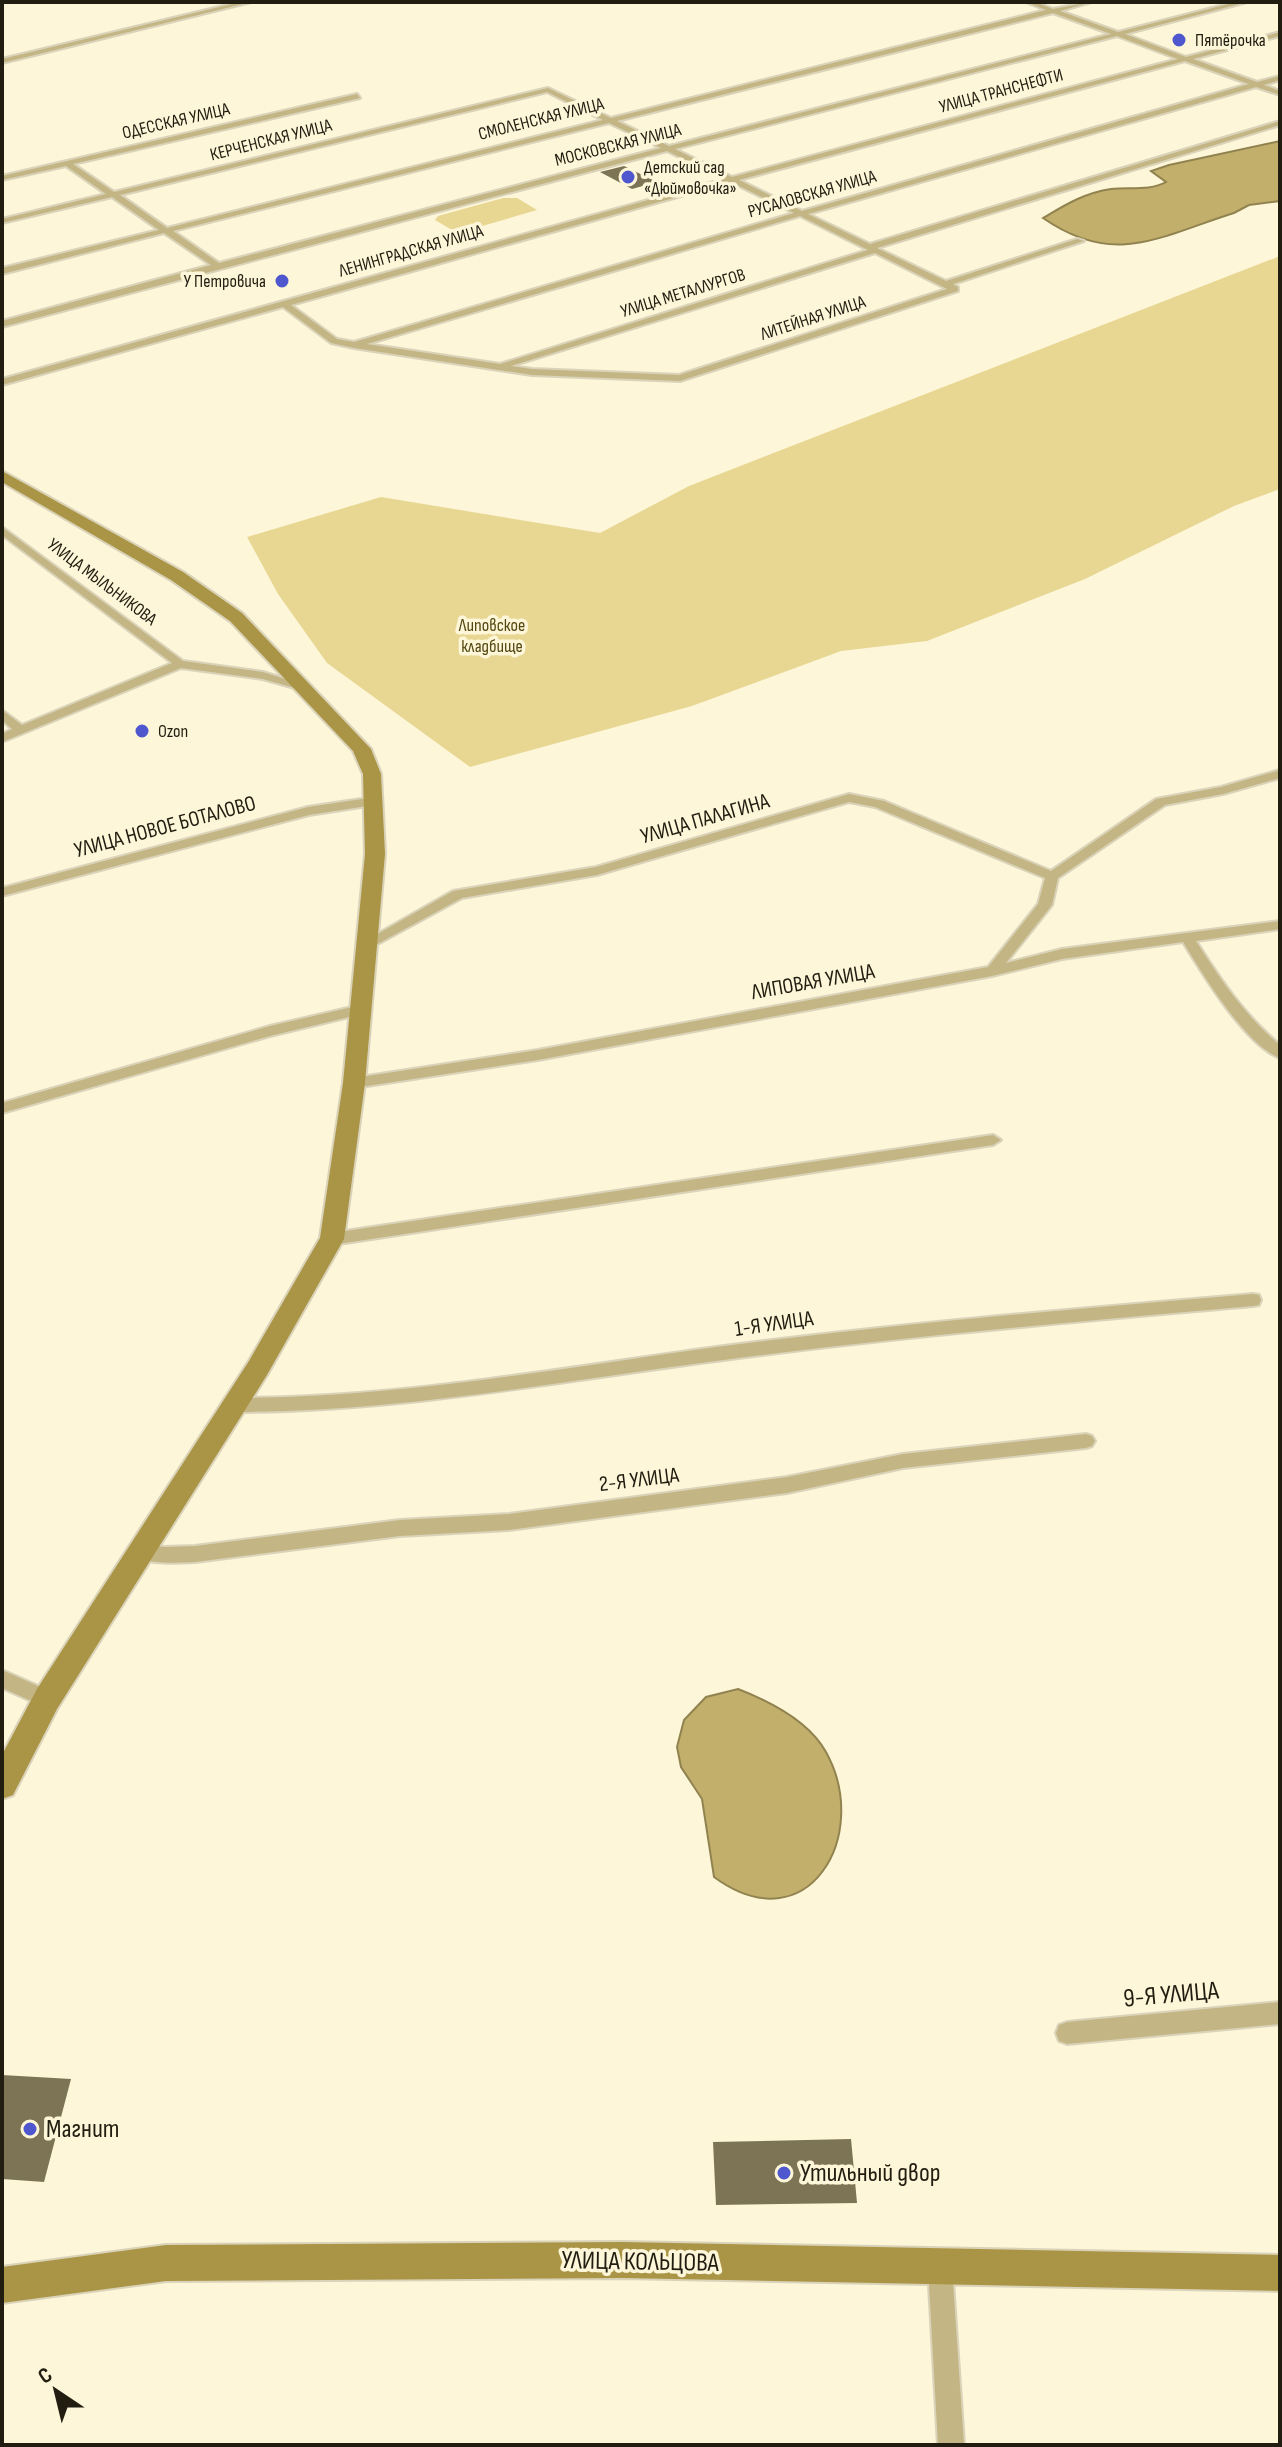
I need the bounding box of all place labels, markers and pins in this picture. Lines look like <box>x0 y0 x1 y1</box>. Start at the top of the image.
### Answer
place label: Пятёрочка <box>1195 30 1266 51</box>
marker: Пятёрочка <box>1170 31 1188 49</box>
place label: Детский сад «Дюймовочка» <box>644 157 737 199</box>
marker: Детский сад «Дюймовочка» <box>619 168 637 186</box>
place label: У Петровича <box>184 271 266 292</box>
marker: У Петровича <box>273 272 291 290</box>
place label: Ozon <box>158 721 188 742</box>
marker: Ozon <box>133 722 151 740</box>
place label: Магнит <box>46 2114 119 2145</box>
marker: Магнит <box>21 2120 39 2138</box>
place label: Утильный двор <box>800 2158 940 2189</box>
marker: Утильный двор <box>775 2164 793 2182</box>

